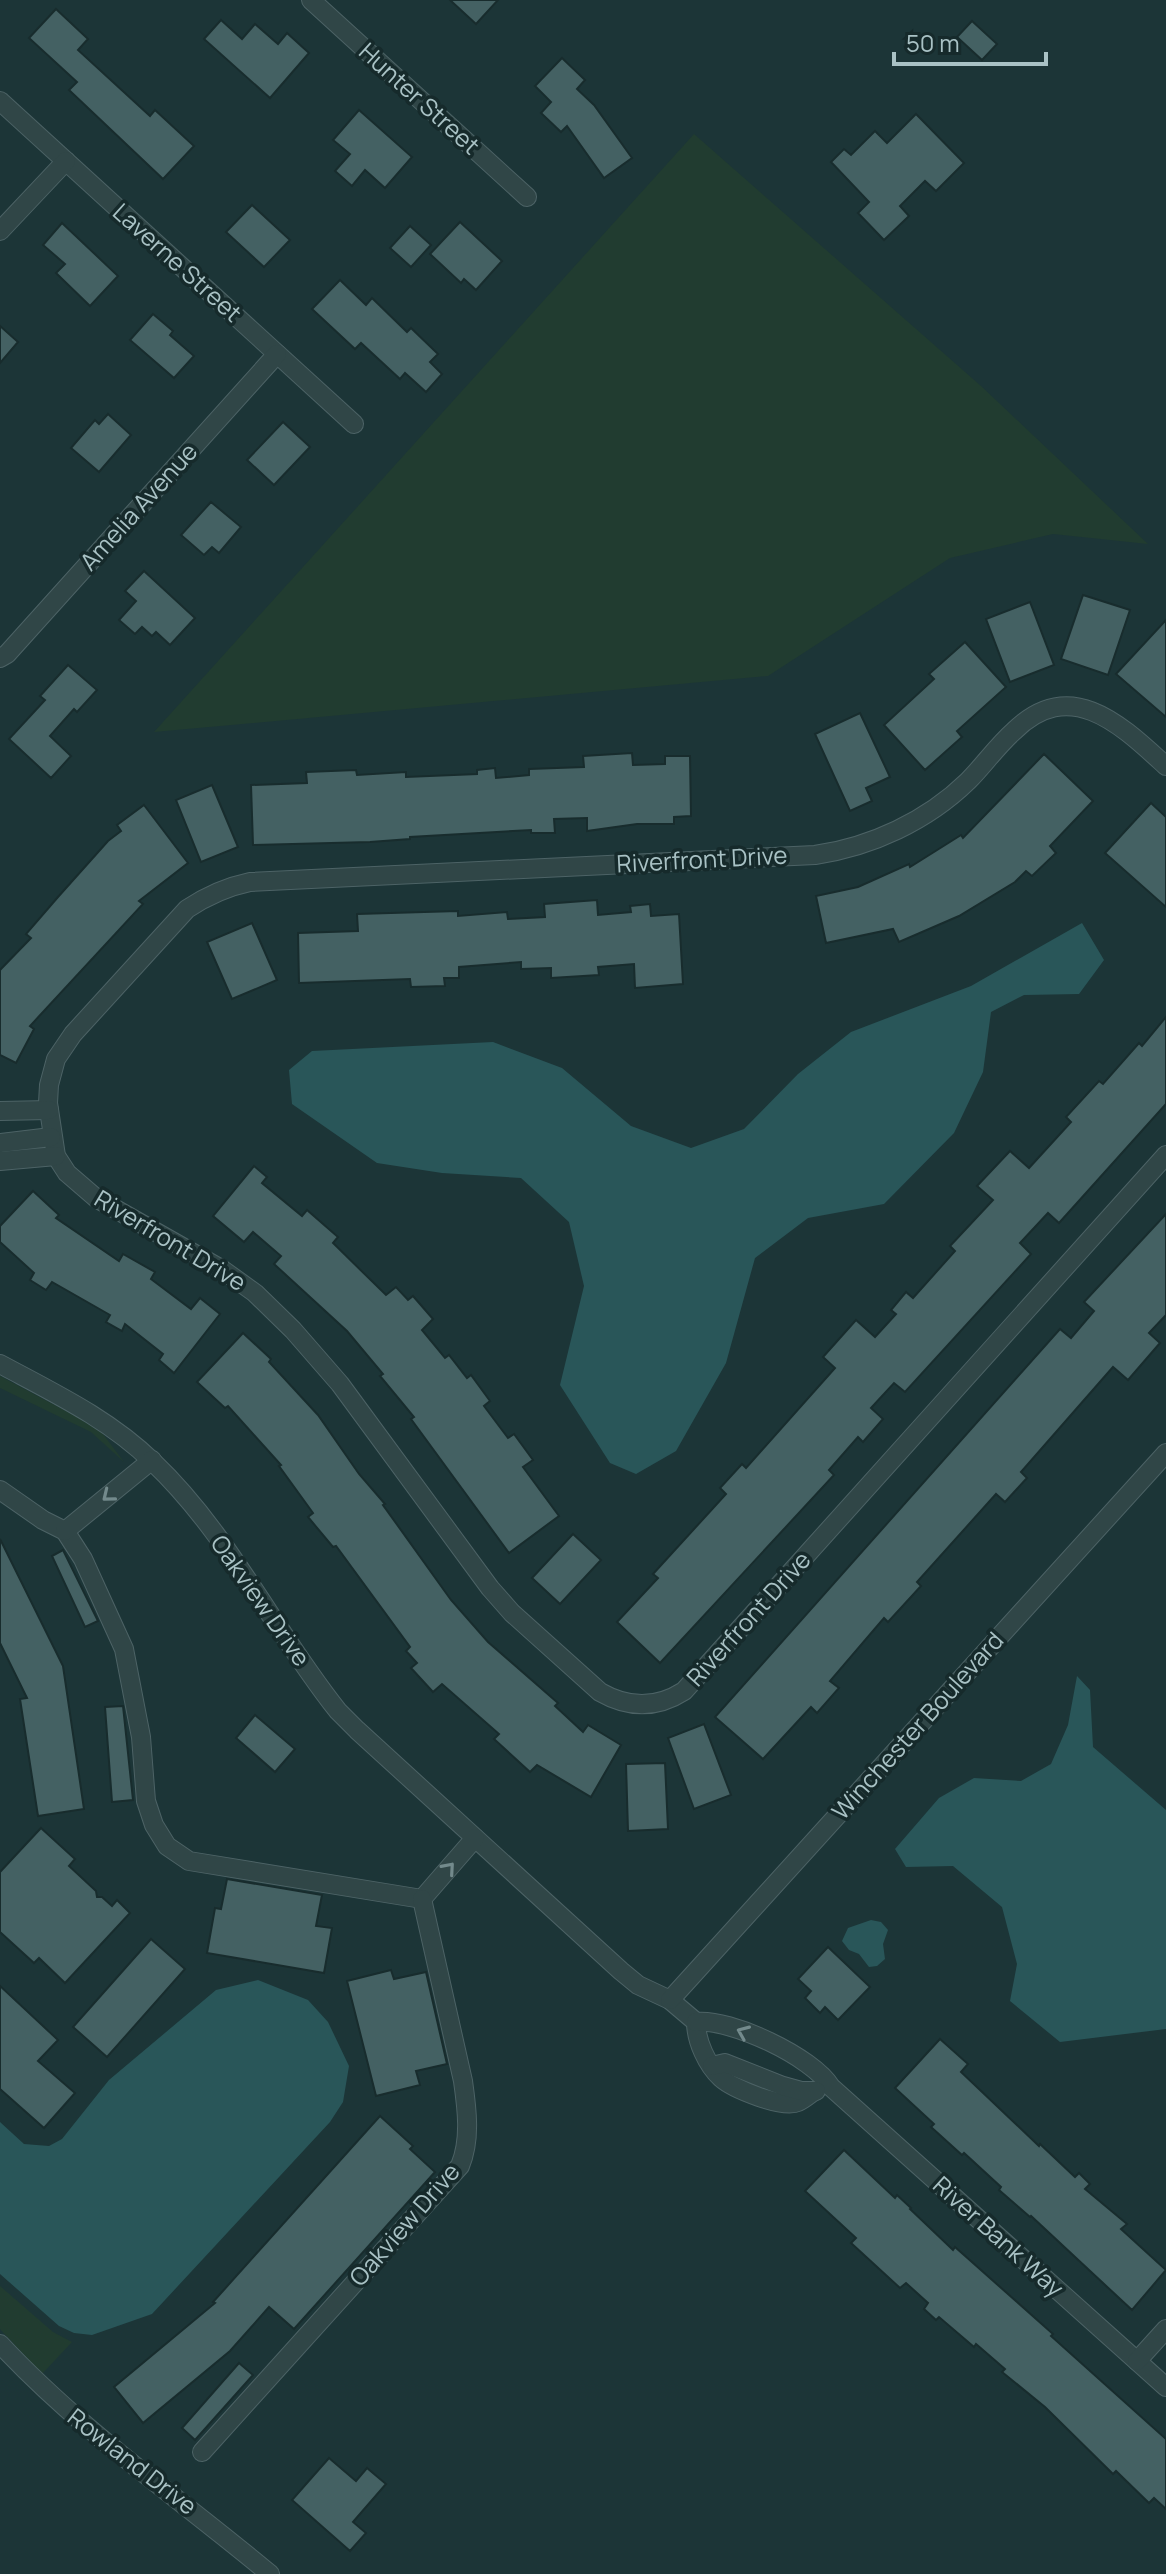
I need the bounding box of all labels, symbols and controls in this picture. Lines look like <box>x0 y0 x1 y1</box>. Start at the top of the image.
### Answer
scale bar <box>894 16 1046 66</box>
text: 50 m <box>906 26 960 59</box>
street label: Hunter Street <box>352 35 488 161</box>
street label: Laverne Street <box>106 195 250 329</box>
street label: Amelia Avenue <box>72 435 204 577</box>
street label: Riverfront Drive <box>616 838 788 879</box>
street label: Riverfront Drive <box>89 1182 253 1298</box>
one-way arrow <box>102 1486 117 1500</box>
street label: Oakview Drive <box>204 1528 319 1672</box>
street label: Riverfront Drive <box>678 1543 817 1693</box>
street label: Winchester Boulevard <box>824 1624 1010 1826</box>
one-way arrow <box>439 1863 453 1878</box>
one-way arrow <box>737 2025 751 2041</box>
street label: Oakview Drive <box>341 2155 467 2293</box>
street label: River Bank Way <box>926 2168 1072 2304</box>
street label: Rowland Drive <box>61 2400 204 2522</box>

